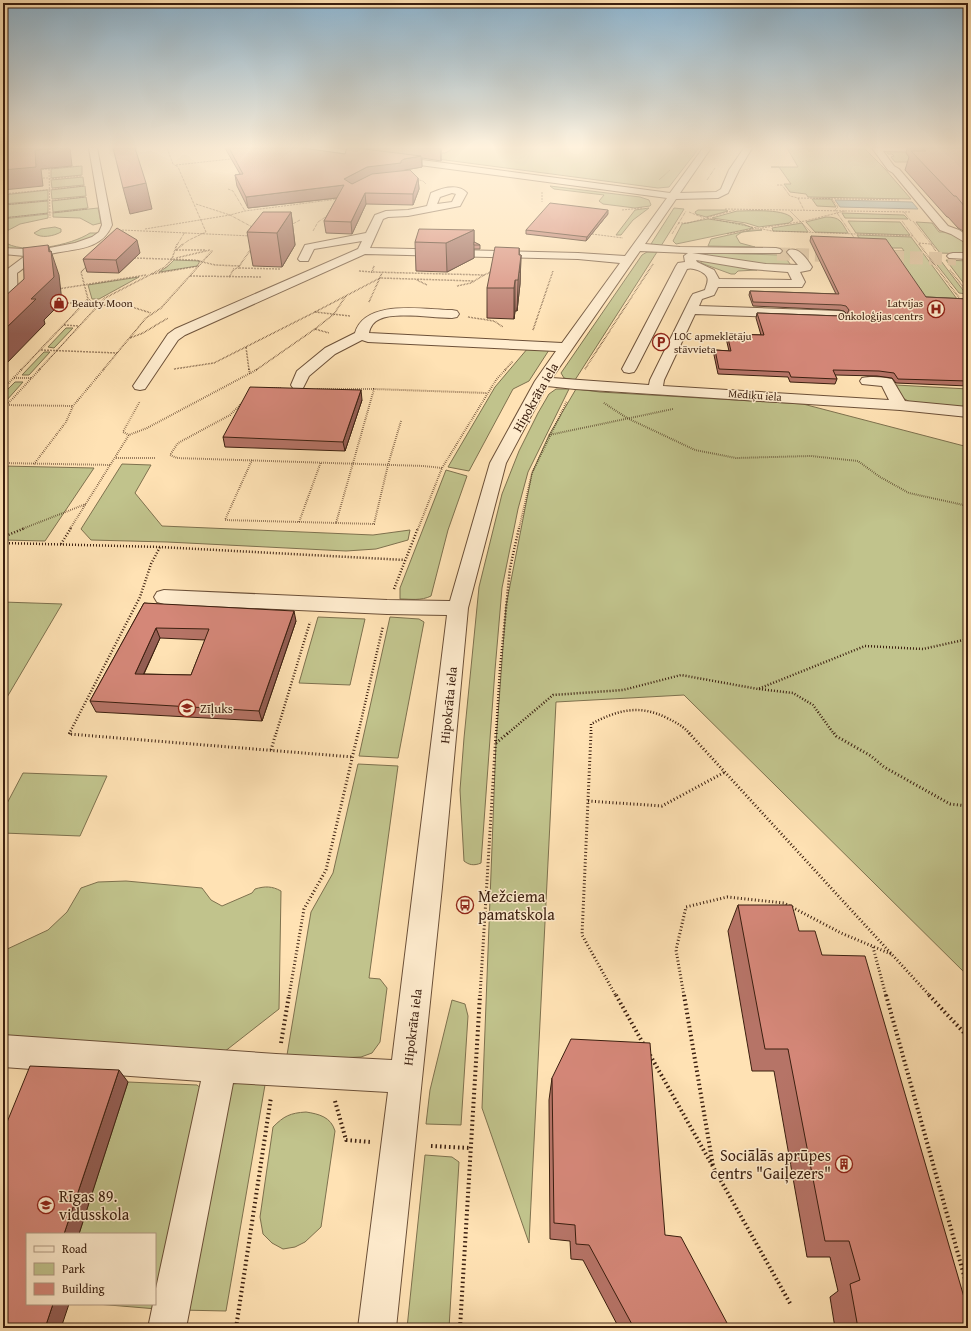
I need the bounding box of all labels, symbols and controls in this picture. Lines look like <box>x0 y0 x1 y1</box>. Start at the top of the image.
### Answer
shop icon: Beauty Moon <box>49 293 69 313</box>
place label: Beauty Moon <box>72 295 134 311</box>
place label: Latvijas Onkoloģijas centrs <box>838 295 923 324</box>
hospital icon: Latvijas Onkoloģijas centrs <box>926 299 946 319</box>
place label: LOC apmeklētāju stāvvieta <box>674 328 752 357</box>
parking icon: LOC apmeklētāju stāvvieta <box>651 332 671 352</box>
street label: Hipokrāta iela <box>508 358 563 435</box>
street label: Mediķu iela <box>728 385 783 405</box>
street label: Hipokrāta iela <box>435 665 462 744</box>
school or university icon: Zīļuks <box>177 698 197 718</box>
place label: Zīļuks <box>200 699 233 718</box>
place label: Mežciema pamatskola <box>478 884 555 926</box>
bus stop icon: Mežciema pamatskola <box>455 895 475 915</box>
street label: Hipokrāta iela <box>398 987 427 1067</box>
place label: Sociālās aprūpes centrs "Gaiļezers" <box>710 1143 831 1185</box>
building icon: Sociālās aprūpes centrs "Gaiļezers" <box>834 1154 854 1174</box>
place label: Rīgas 89. vidusskola <box>59 1184 130 1226</box>
school or university icon: Rīgas 89. vidusskola <box>36 1195 56 1215</box>
legend <box>26 1233 156 1305</box>
text: Road <box>62 1240 88 1257</box>
text: Park <box>62 1260 86 1277</box>
text: Building <box>62 1280 105 1297</box>

